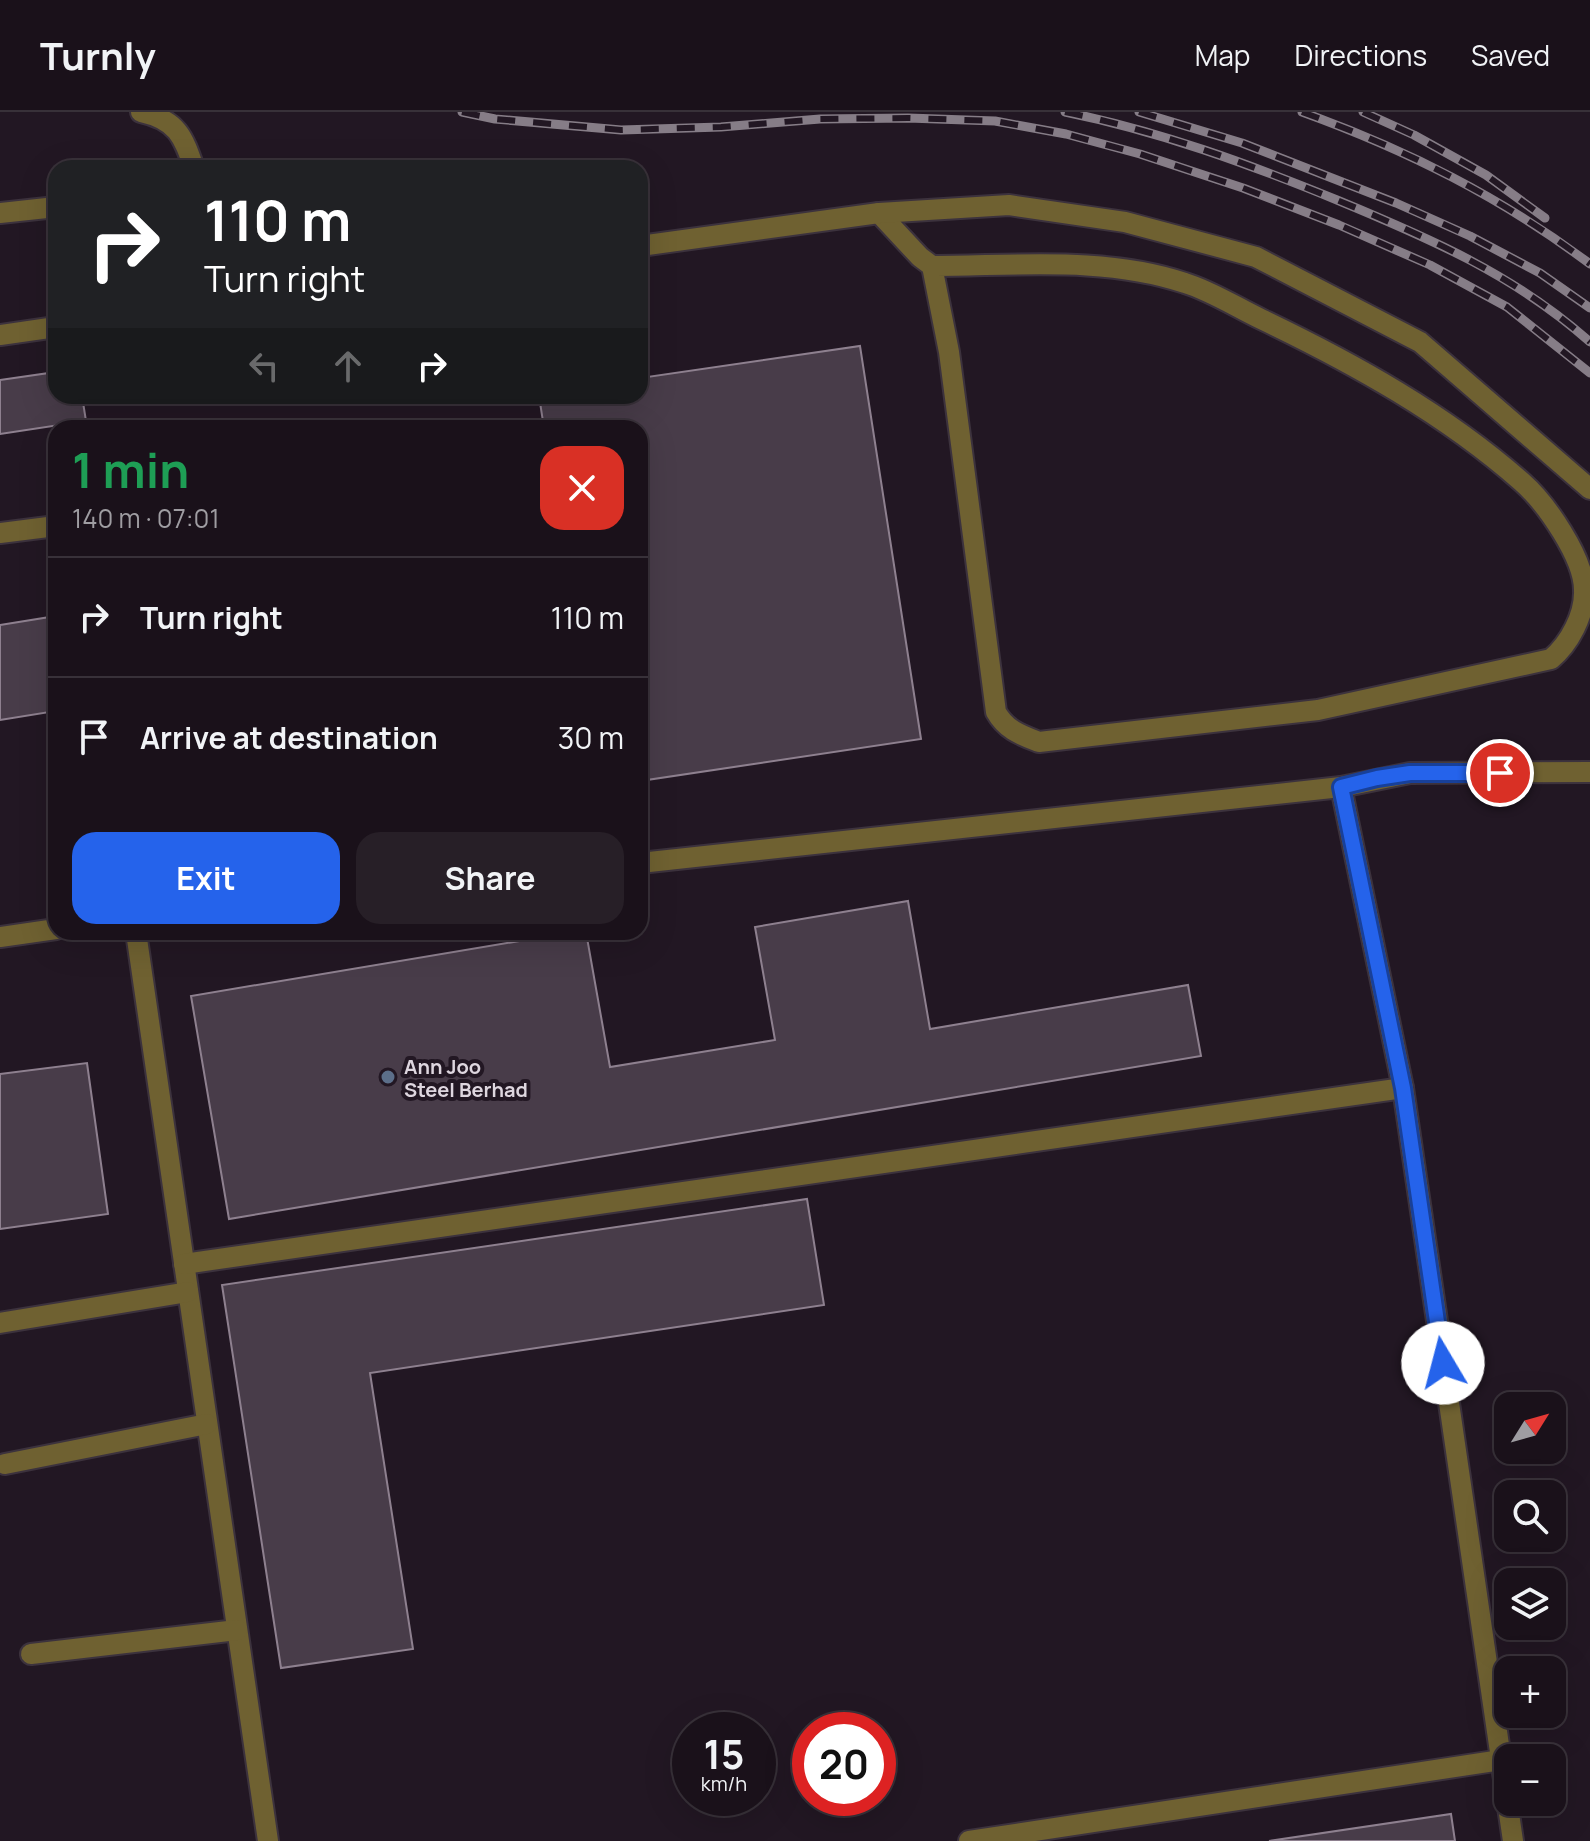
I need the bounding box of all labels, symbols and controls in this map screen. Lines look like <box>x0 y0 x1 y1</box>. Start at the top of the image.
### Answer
text: Turnly <box>40 29 156 81</box>
text: Map <box>1195 36 1250 74</box>
text: Directions <box>1294 36 1427 74</box>
text: Saved <box>1471 36 1550 74</box>
text: 110 m <box>204 181 351 258</box>
icon: right <box>72 192 176 296</box>
text: Turn right <box>204 254 365 303</box>
icon: left <box>242 344 286 388</box>
icon: ahead <box>326 344 370 388</box>
icon: right <box>410 344 454 388</box>
text: 1 min <box>72 437 189 502</box>
button: close <box>540 446 624 530</box>
text: 140 m · 07:01 <box>72 500 220 536</box>
icon: right <box>72 595 116 639</box>
text: Turn right <box>140 597 283 638</box>
text: 110 m <box>551 597 624 638</box>
icon: arrive <box>72 715 116 759</box>
text: Arrive at destination <box>140 717 438 758</box>
text: 30 m <box>558 717 624 758</box>
pin <box>1466 739 1534 807</box>
icon: arrive <box>1478 751 1522 795</box>
button: Exit <box>72 832 340 924</box>
button: Share <box>356 832 624 924</box>
place label: Ann Joo Steel Berhad <box>404 1053 528 1103</box>
marker: Ann Joo Steel Berhad <box>379 1068 397 1086</box>
position arrow <box>1401 1321 1485 1405</box>
north arrow <box>1494 1392 1566 1464</box>
map controls <box>1494 1392 1566 1816</box>
button: search <box>1494 1480 1566 1552</box>
button: layers <box>1494 1568 1566 1640</box>
button: + <box>1494 1656 1566 1728</box>
speed limit sign: 20 <box>792 1712 896 1816</box>
text: 15 <box>704 1726 744 1781</box>
button: − <box>1494 1744 1566 1816</box>
text: km/h <box>701 1770 747 1797</box>

